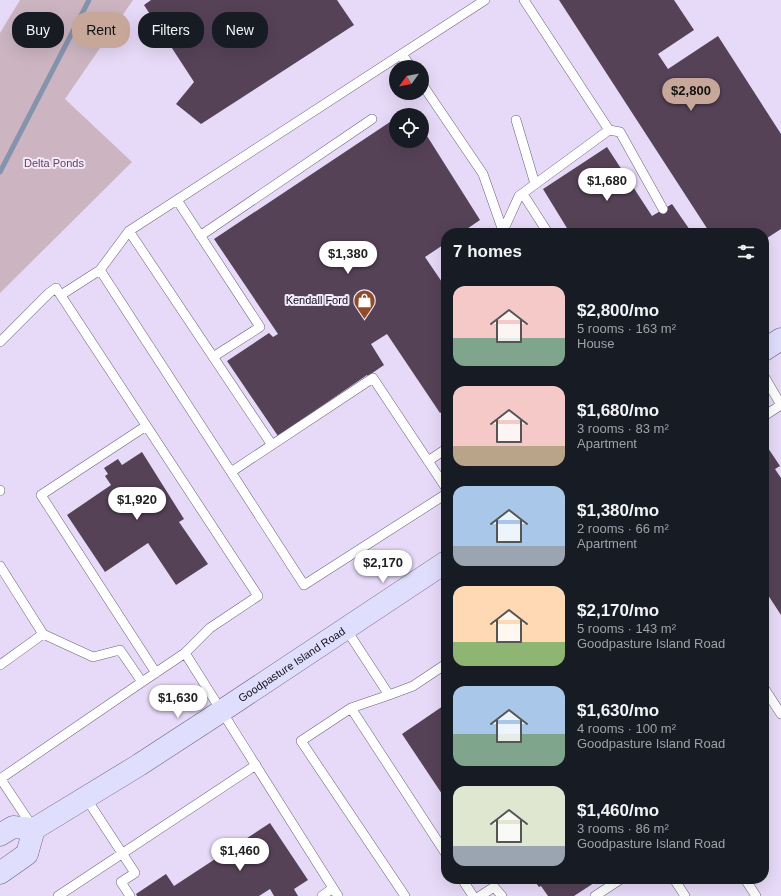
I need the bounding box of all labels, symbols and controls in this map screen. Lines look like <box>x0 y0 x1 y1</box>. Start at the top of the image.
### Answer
chip: Buy <box>12 12 64 48</box>
chip: Rent <box>72 12 130 48</box>
chip: Filters <box>138 12 204 48</box>
chip: New <box>212 12 268 48</box>
north arrow <box>389 60 429 100</box>
map controls <box>389 60 429 148</box>
pin: $2,800 <box>658 78 724 112</box>
text: $2,800 <box>671 83 711 98</box>
button: locate <box>389 108 429 148</box>
park label: Delta Ponds <box>24 157 84 169</box>
pin: $1,680 <box>574 168 640 202</box>
text: $1,680 <box>587 173 627 188</box>
pin: $1,380 <box>315 241 381 275</box>
icon: filters <box>735 241 757 263</box>
text: 7 homes <box>453 242 522 261</box>
text: $1,380 <box>328 246 368 261</box>
shop icon: Kendall Ford <box>351 287 377 320</box>
place label: Kendall Ford <box>286 294 348 306</box>
text: $2,800/mo <box>577 301 659 320</box>
icon: home <box>485 302 533 350</box>
text: 5 rooms · 163 m² <box>577 321 676 336</box>
text: House <box>577 336 615 351</box>
text: $1,680/mo <box>577 401 659 420</box>
icon: home <box>485 402 533 450</box>
text: 3 rooms · 83 m² <box>577 421 669 436</box>
text: Apartment <box>577 436 637 451</box>
pin: $1,920 <box>104 487 170 521</box>
text: $1,920 <box>117 492 157 507</box>
text: $1,380/mo <box>577 501 659 520</box>
icon: home <box>485 502 533 550</box>
text: 2 rooms · 66 m² <box>577 521 669 536</box>
text: Apartment <box>577 536 637 551</box>
pin: $2,170 <box>350 550 416 584</box>
text: $2,170 <box>363 555 403 570</box>
text: $2,170/mo <box>577 601 659 620</box>
icon: home <box>485 602 533 650</box>
text: 5 rooms · 143 m² <box>577 621 676 636</box>
street label: Goodpasture Island Road <box>236 625 347 704</box>
text: Goodpasture Island Road <box>577 636 725 651</box>
pin: $1,630 <box>145 685 211 719</box>
text: $1,630 <box>158 690 198 705</box>
text: $1,630/mo <box>577 701 659 720</box>
icon: home <box>485 702 533 750</box>
text: 4 rooms · 100 m² <box>577 721 676 736</box>
text: Goodpasture Island Road <box>577 736 725 751</box>
text: $1,460/mo <box>577 801 659 820</box>
icon: home <box>485 802 533 850</box>
text: 3 rooms · 86 m² <box>577 821 669 836</box>
text: Goodpasture Island Road <box>577 836 725 851</box>
pin: $1,460 <box>207 838 273 872</box>
text: $1,460 <box>220 843 260 858</box>

